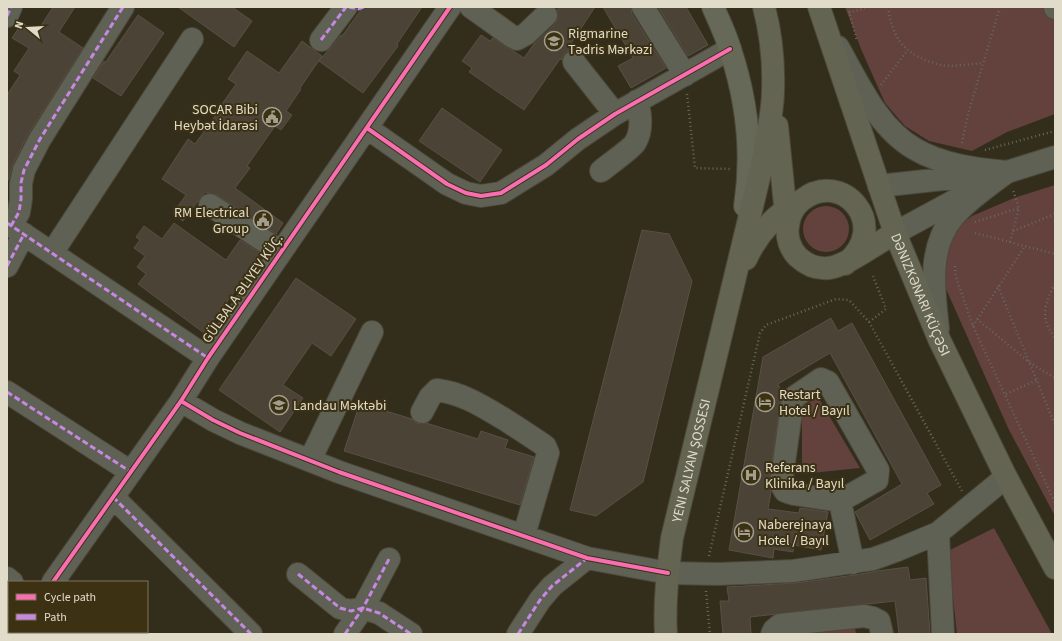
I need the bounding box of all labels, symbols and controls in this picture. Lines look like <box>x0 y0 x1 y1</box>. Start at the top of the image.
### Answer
north arrow <box>8 8 48 48</box>
text: N <box>11 19 27 31</box>
place label: Rigmarine Tədris Mərkəzi <box>568 24 652 60</box>
school or university icon: Rigmarine Tədris Mərkəzi <box>543 30 565 52</box>
place label: SOCAR Bibi Heybət İdarəsi <box>174 100 258 136</box>
public building icon: SOCAR Bibi Heybət İdarəsi <box>261 106 283 128</box>
place label: RM Electrical Group <box>174 203 249 239</box>
public building icon: RM Electrical Group <box>252 209 274 231</box>
street label: GÜLBALA ƏLIYEV KÜÇ. <box>197 230 288 347</box>
street label: DƏNIZKƏNARI KÜÇƏSI <box>885 230 955 360</box>
place label: Restart Hotel / Bayıl <box>779 385 850 421</box>
hotel icon: Restart Hotel / Bayıl <box>754 391 776 413</box>
school or university icon: Landau Məktəbi <box>268 394 290 416</box>
place label: Landau Məktəbi <box>293 396 386 416</box>
street label: YENI SALYAN ŞOSSESI <box>667 397 716 526</box>
place label: Referans Klinika / Bayıl <box>765 458 845 494</box>
hospital icon: Referans Klinika / Bayıl <box>740 464 762 486</box>
place label: Naberejnaya Hotel / Bayıl <box>758 515 832 551</box>
hotel icon: Naberejnaya Hotel / Bayıl <box>733 521 755 543</box>
legend <box>8 581 148 633</box>
text: Cycle path <box>44 589 96 606</box>
text: Path <box>44 609 67 626</box>

